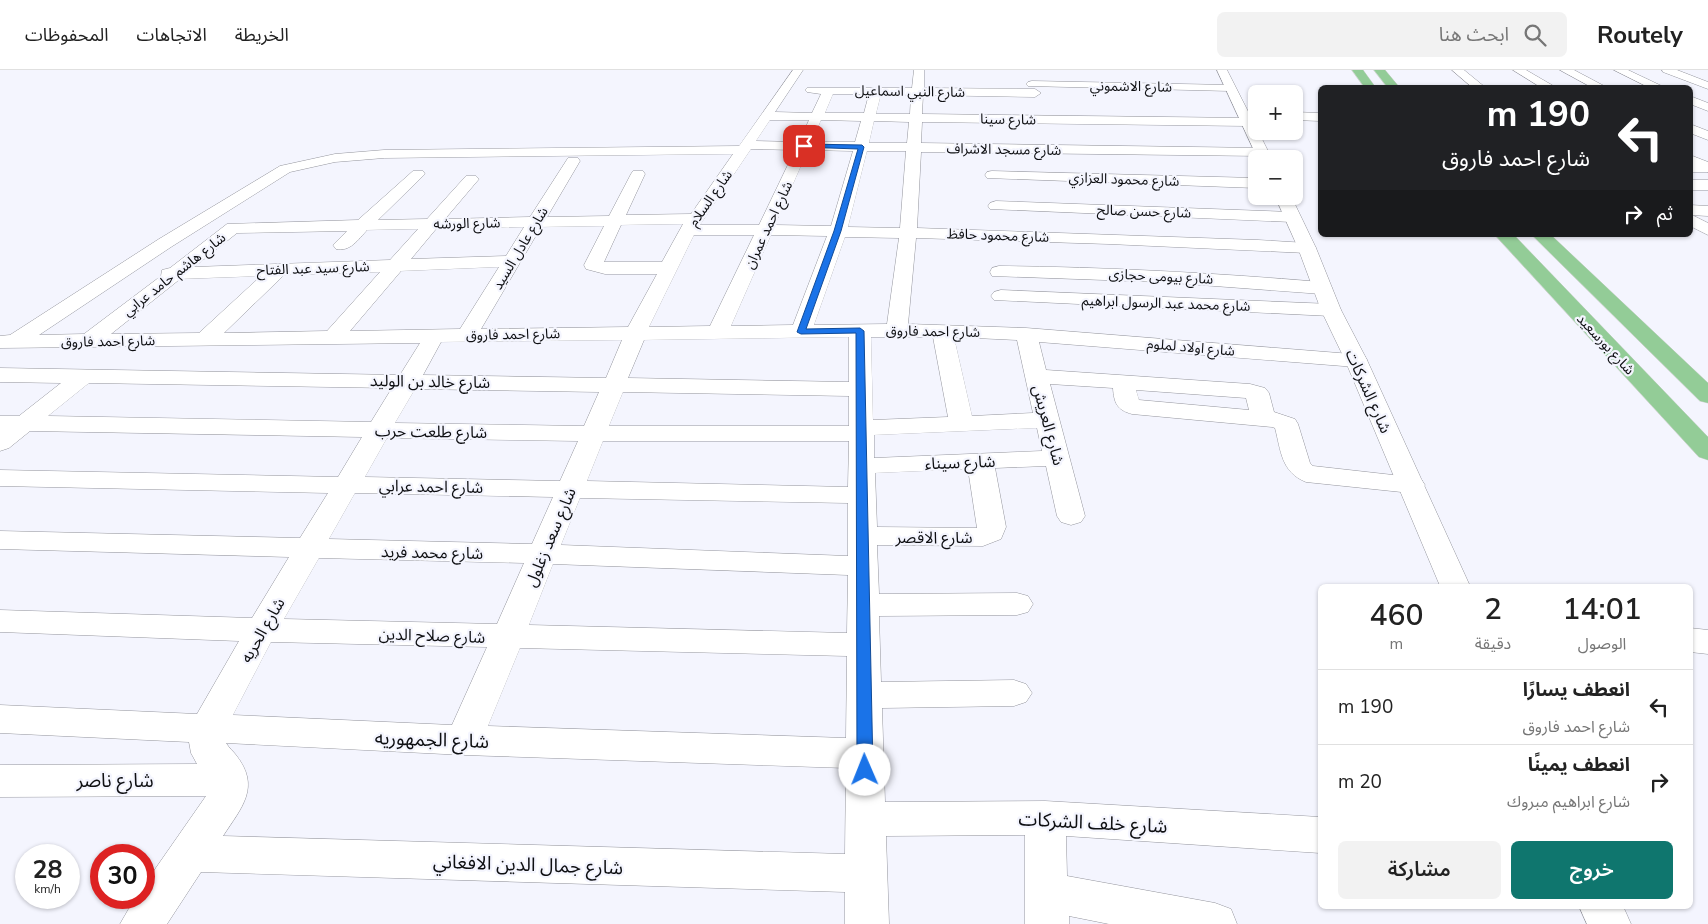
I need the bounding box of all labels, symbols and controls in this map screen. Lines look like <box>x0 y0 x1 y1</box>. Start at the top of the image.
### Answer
search box <box>1217 12 1567 57</box>
text: Routely <box>1597 19 1683 51</box>
icon: search <box>1521 21 1549 49</box>
text: ابحث هنا <box>1439 22 1509 48</box>
text: المحفوظات <box>25 23 109 47</box>
text: الاتجاهات <box>137 23 207 47</box>
text: الخريطة <box>235 23 289 47</box>
street label: شارع الاشموني <box>1090 76 1172 98</box>
street label: شارع النبي اسماعيل <box>855 81 965 103</box>
map controls <box>1248 85 1303 205</box>
button: + <box>1248 85 1303 140</box>
text: 190 m <box>1487 91 1590 138</box>
icon: left <box>1608 105 1673 170</box>
street label: شارع سينا <box>980 110 1036 130</box>
pin <box>783 125 825 167</box>
icon: arrive <box>790 132 818 160</box>
street label: شارع مسجد الاشراف <box>946 139 1062 161</box>
text: شارع احمد فاروق <box>1442 144 1590 174</box>
button: − <box>1248 150 1303 205</box>
street label: شارع السلام <box>684 166 738 231</box>
street label: شارع محمود العزازي <box>1068 168 1180 192</box>
street label: شارع احمد عمران <box>740 178 798 273</box>
street label: شارع حسن صالح <box>1096 200 1191 224</box>
icon: right <box>1619 200 1647 228</box>
text: ثم <box>1657 201 1673 227</box>
street label: شارع عادل السيد <box>488 203 554 294</box>
street label: شارع الورشه <box>433 213 501 235</box>
street label: شارع محمود حافظ <box>946 224 1049 248</box>
street label: شارع هاشم حامد عرابي <box>119 228 231 322</box>
street label: شارع سيد عبد الفتاح <box>256 257 370 281</box>
street label: شارع بيومى حجازى <box>1108 264 1214 290</box>
street label: شارع محمد عبد الرسول ابراهيم <box>1081 291 1251 317</box>
street label: شارع بورسعيد <box>1572 310 1639 380</box>
street label: شارع احمد فاروق <box>886 321 980 343</box>
street label: شارع احمد فاروق <box>466 324 560 346</box>
street label: شارع احمد فاروق <box>61 331 155 353</box>
street label: شارع اولاد لملوم <box>1146 334 1236 362</box>
street label: شارع الشركات <box>1339 346 1396 437</box>
street label: شارع خالد بن الوليد <box>370 370 490 395</box>
street label: شارع العريش <box>1026 383 1069 468</box>
street label: شارع طلعت حرب <box>375 420 487 445</box>
street label: شارع سيناء <box>924 451 996 476</box>
street label: شارع احمد عرابي <box>379 475 483 500</box>
street label: شارع سعد زغلول <box>520 484 583 591</box>
street label: شارع الاقصر <box>894 527 973 550</box>
street label: شارع محمد فريد <box>381 541 483 566</box>
text: 2 <box>1484 589 1502 630</box>
text: 14:01 <box>1563 589 1642 630</box>
street label: شارع الحريه <box>235 594 291 668</box>
text: 460 <box>1369 595 1423 636</box>
street label: شارع صلاح الدين <box>378 623 486 650</box>
text: m <box>1390 633 1403 655</box>
text: دقيقة <box>1475 633 1511 655</box>
text: الوصول <box>1578 633 1626 655</box>
text: انعطف يسارًا <box>1523 677 1630 703</box>
icon: left <box>1645 693 1673 721</box>
text: 190 m <box>1338 694 1393 720</box>
text: شارع احمد فاروق <box>1522 716 1630 738</box>
street label: شارع الجمهوريه <box>374 725 490 755</box>
position arrow <box>838 743 890 795</box>
text: انعطف يمينًا <box>1528 752 1630 778</box>
street label: شارع ناصر <box>75 768 154 794</box>
icon: right <box>1645 768 1673 796</box>
text: 20 m <box>1338 769 1382 795</box>
text: شارع ابراهيم مبروك <box>1507 791 1630 813</box>
street label: شارع خلف الشركات <box>1018 806 1168 840</box>
button: مشاركة <box>1338 841 1501 899</box>
button: خروج <box>1511 841 1673 899</box>
speed limit sign: 30 <box>90 844 155 909</box>
street label: شارع جمال الدين الافغاني <box>432 849 624 883</box>
text: 28 <box>32 853 63 887</box>
text: km/h <box>34 881 61 897</box>

